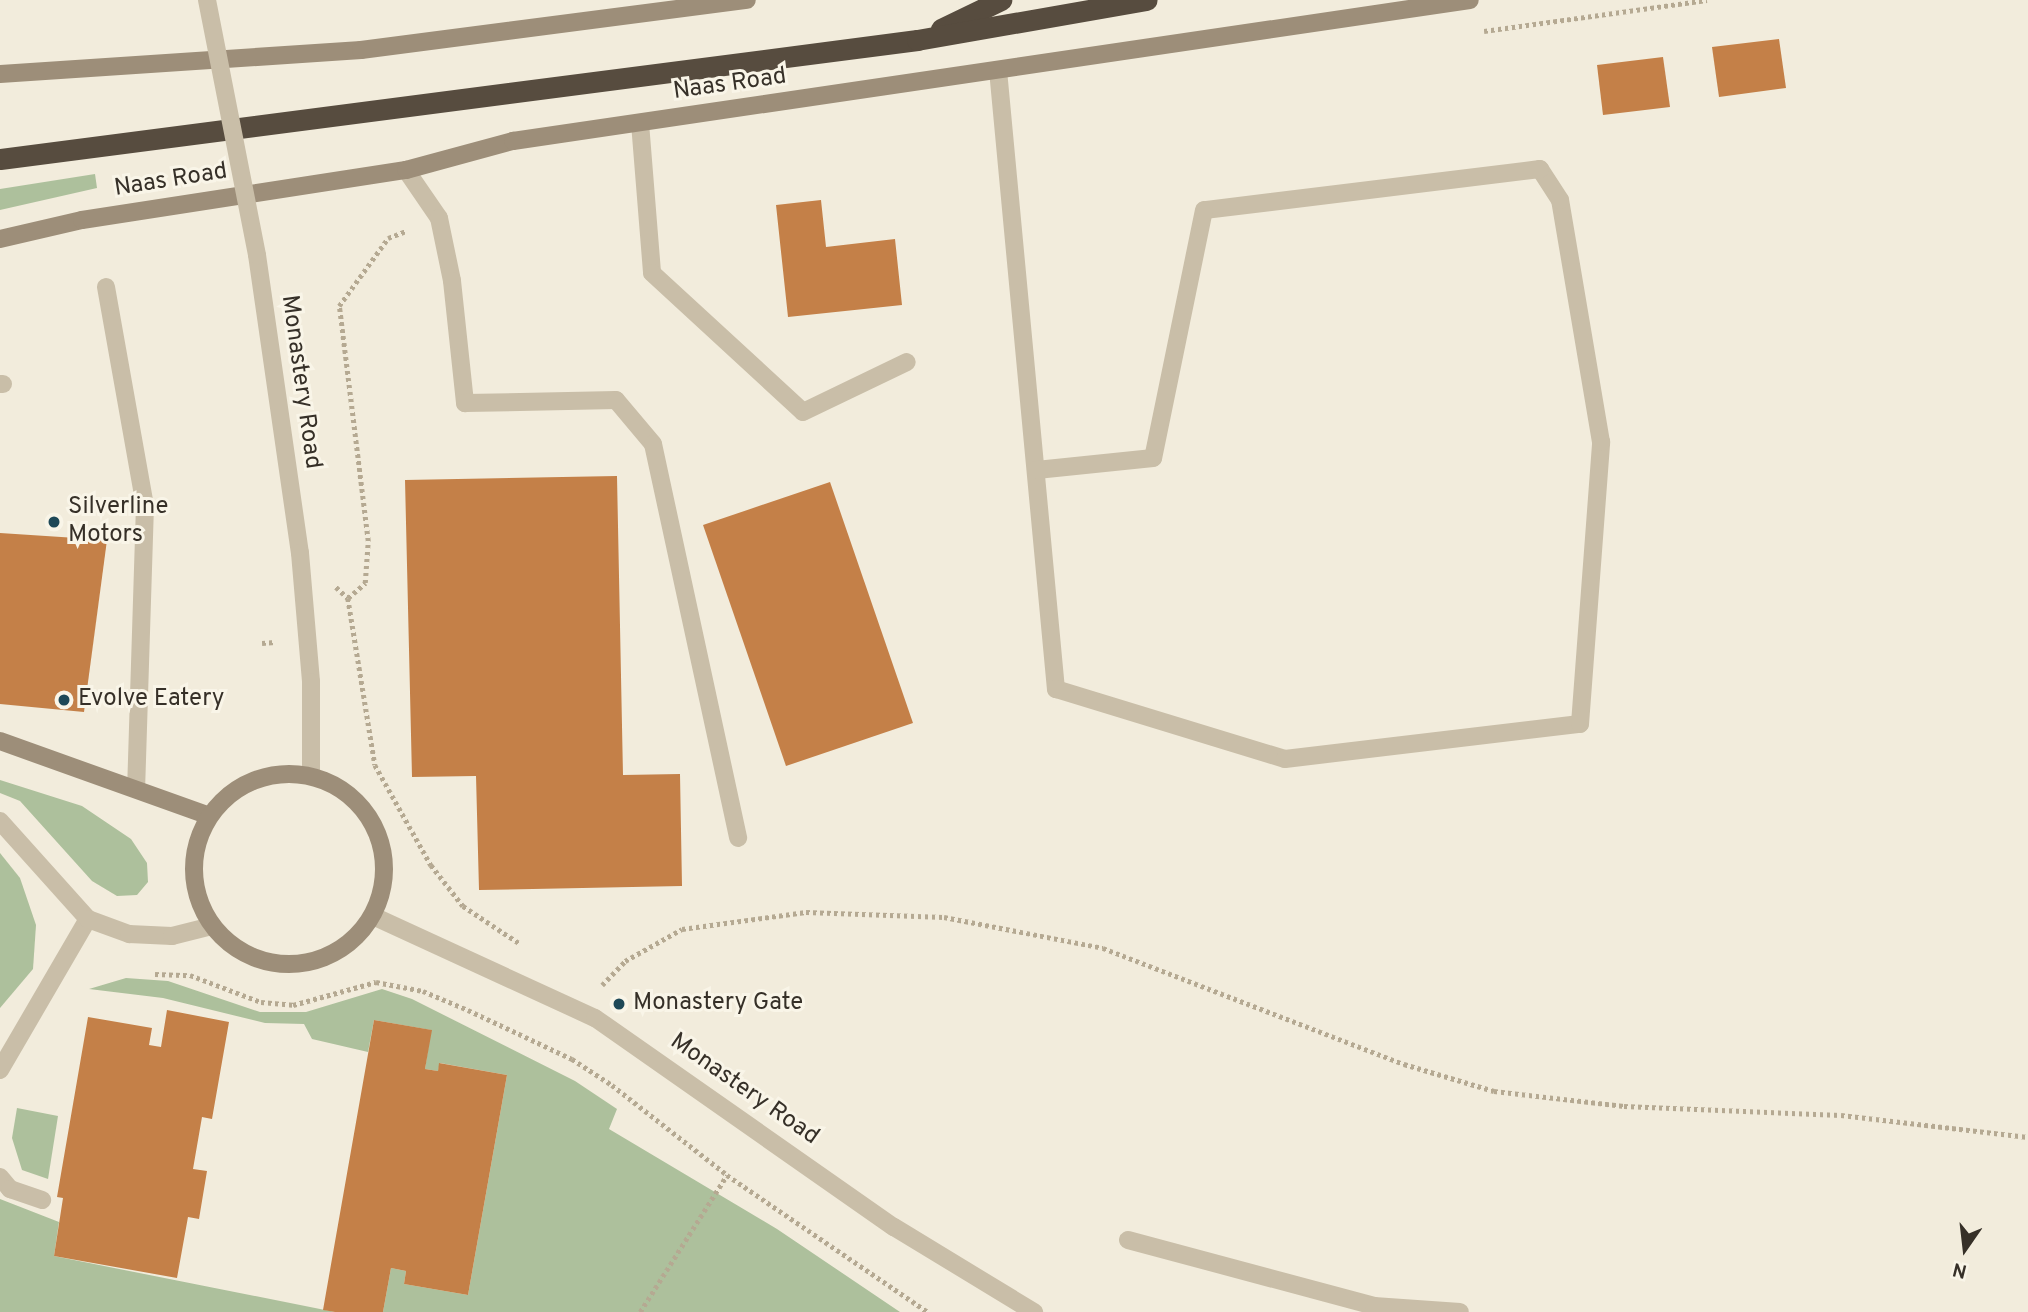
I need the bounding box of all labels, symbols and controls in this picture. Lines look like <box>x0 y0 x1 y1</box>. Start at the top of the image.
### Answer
street label: Naas Road <box>672 63 788 107</box>
street label: Naas Road <box>112 158 230 204</box>
street label: Monastery Road <box>274 293 326 471</box>
place label: Silverline Motors <box>68 494 168 550</box>
marker: Silverline Motors <box>46 514 62 530</box>
place label: Evolve Eatery <box>78 686 224 714</box>
marker: Evolve Eatery <box>56 692 72 708</box>
place label: Monastery Gate <box>633 990 803 1018</box>
marker: Monastery Gate <box>611 996 627 1012</box>
street label: Monastery Road <box>664 1028 824 1152</box>
north arrow <box>1930 1214 2000 1284</box>
text: N <box>1950 1256 1969 1283</box>

